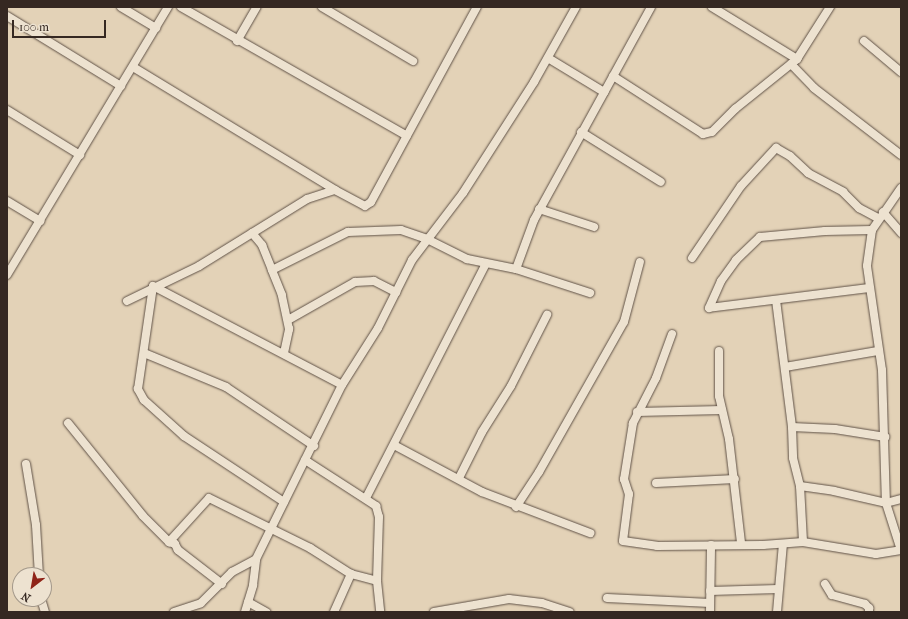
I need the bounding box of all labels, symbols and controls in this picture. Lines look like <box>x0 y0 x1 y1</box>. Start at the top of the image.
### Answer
scale bar <box>14 12 108 38</box>
text: 100 m <box>19 20 49 34</box>
north arrow <box>12 567 52 607</box>
text: N <box>19 589 33 605</box>

